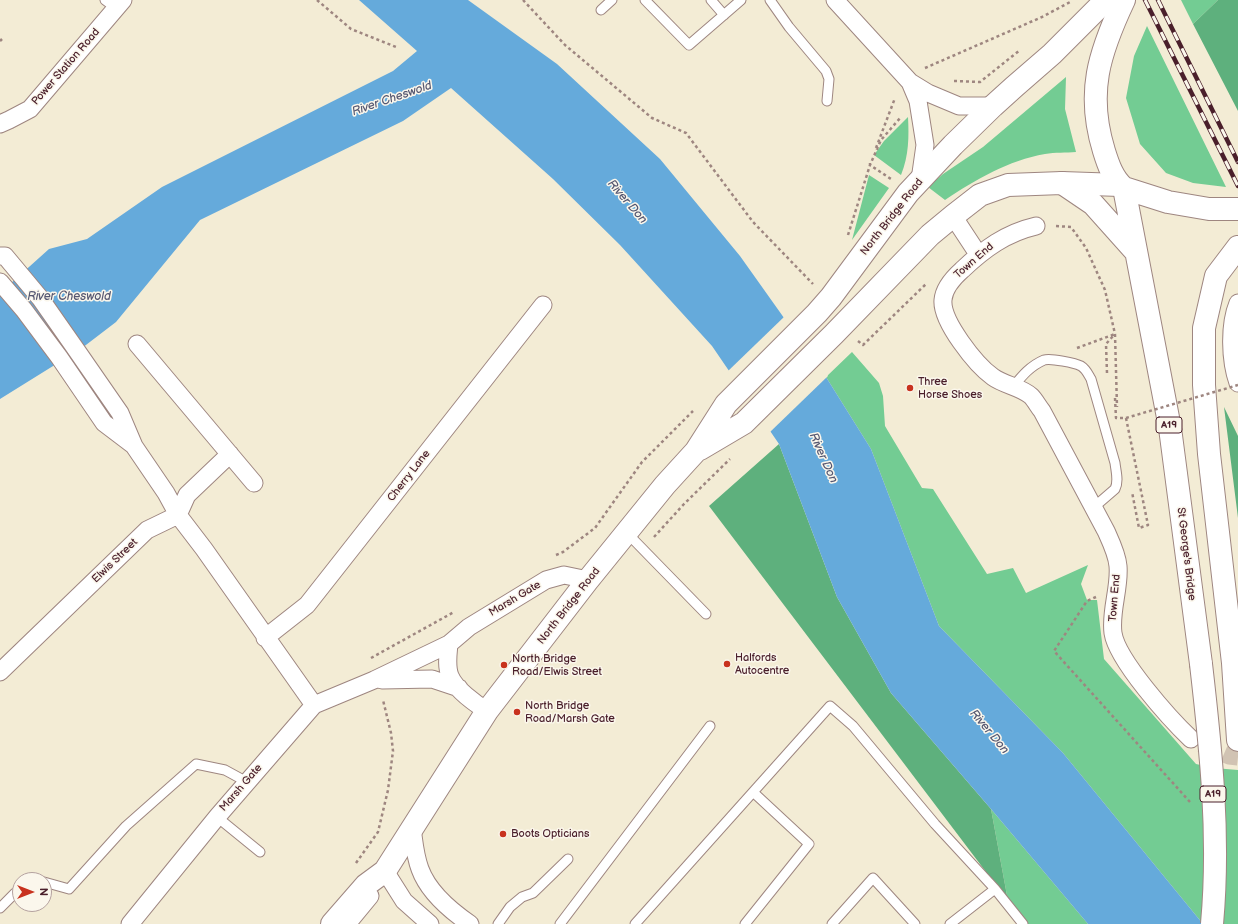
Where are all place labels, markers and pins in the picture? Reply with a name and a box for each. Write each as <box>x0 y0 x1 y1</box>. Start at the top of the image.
place label: Three Horse Shoes <box>918 375 982 401</box>
marker: Three Horse Shoes <box>905 383 915 393</box>
place label: Halfords Autocentre <box>735 651 789 677</box>
place label: North Bridge Road/Elwis Street <box>512 652 602 678</box>
marker: Halfords Autocentre <box>722 659 732 669</box>
marker: North Bridge Road/Elwis Street <box>499 660 509 670</box>
place label: North Bridge Road/Marsh Gate <box>525 699 615 725</box>
marker: North Bridge Road/Marsh Gate <box>512 707 522 717</box>
place label: Boots Opticians <box>511 827 589 841</box>
marker: Boots Opticians <box>498 829 508 839</box>

